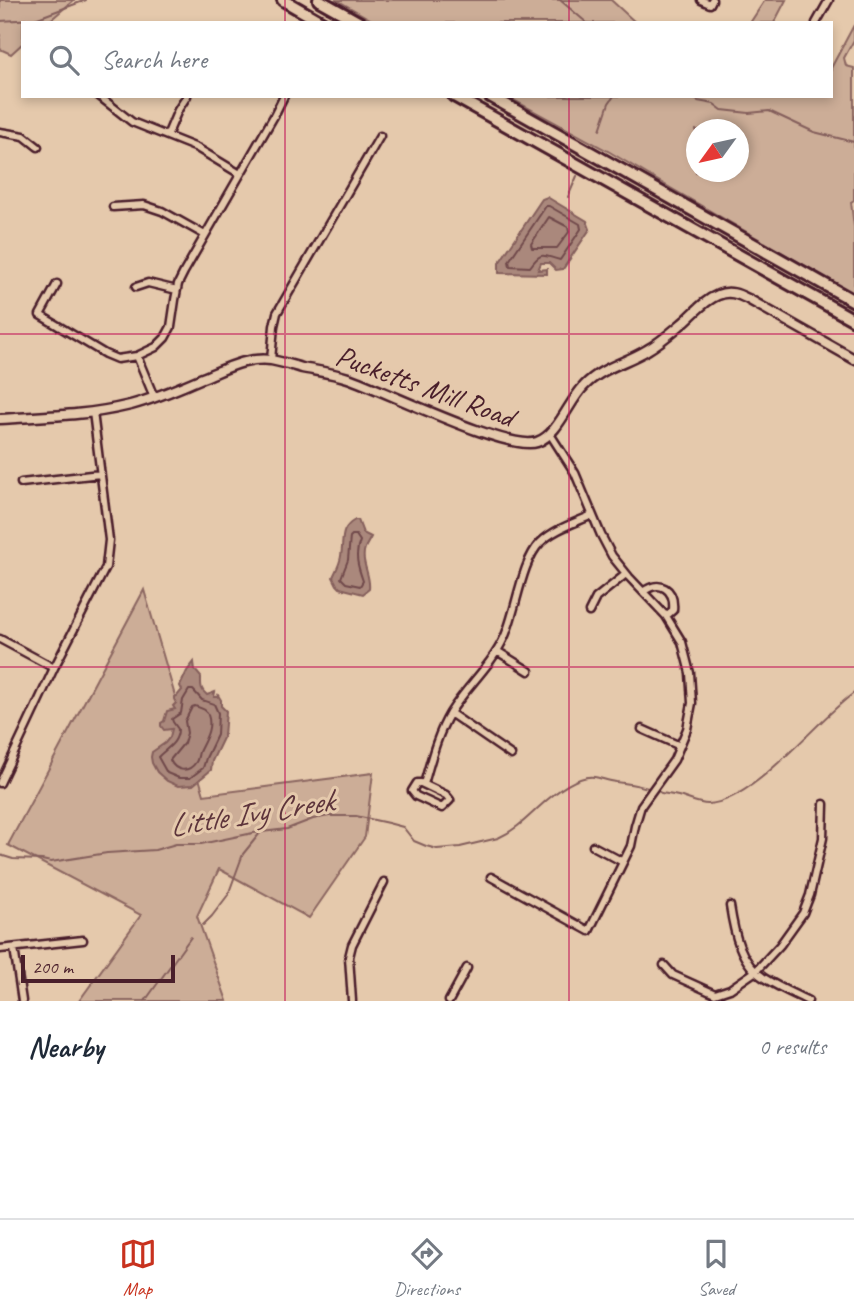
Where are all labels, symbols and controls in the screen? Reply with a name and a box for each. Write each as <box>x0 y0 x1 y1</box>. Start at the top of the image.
search box <box>21 21 833 98</box>
icon: search <box>45 41 83 79</box>
text: Search here <box>101 43 207 76</box>
north arrow <box>686 119 749 182</box>
street label: Pucketts Mill Road <box>331 336 523 437</box>
water label: Little Ivy Creek <box>166 779 341 846</box>
scale bar <box>21 952 175 984</box>
text: 200 m <box>32 955 73 979</box>
text: Nearby <box>28 1028 104 1066</box>
text: 0 results <box>759 1032 826 1061</box>
tab: Map <box>119 1235 157 1301</box>
tab: Directions <box>394 1235 460 1301</box>
tab: Saved <box>697 1235 735 1301</box>

